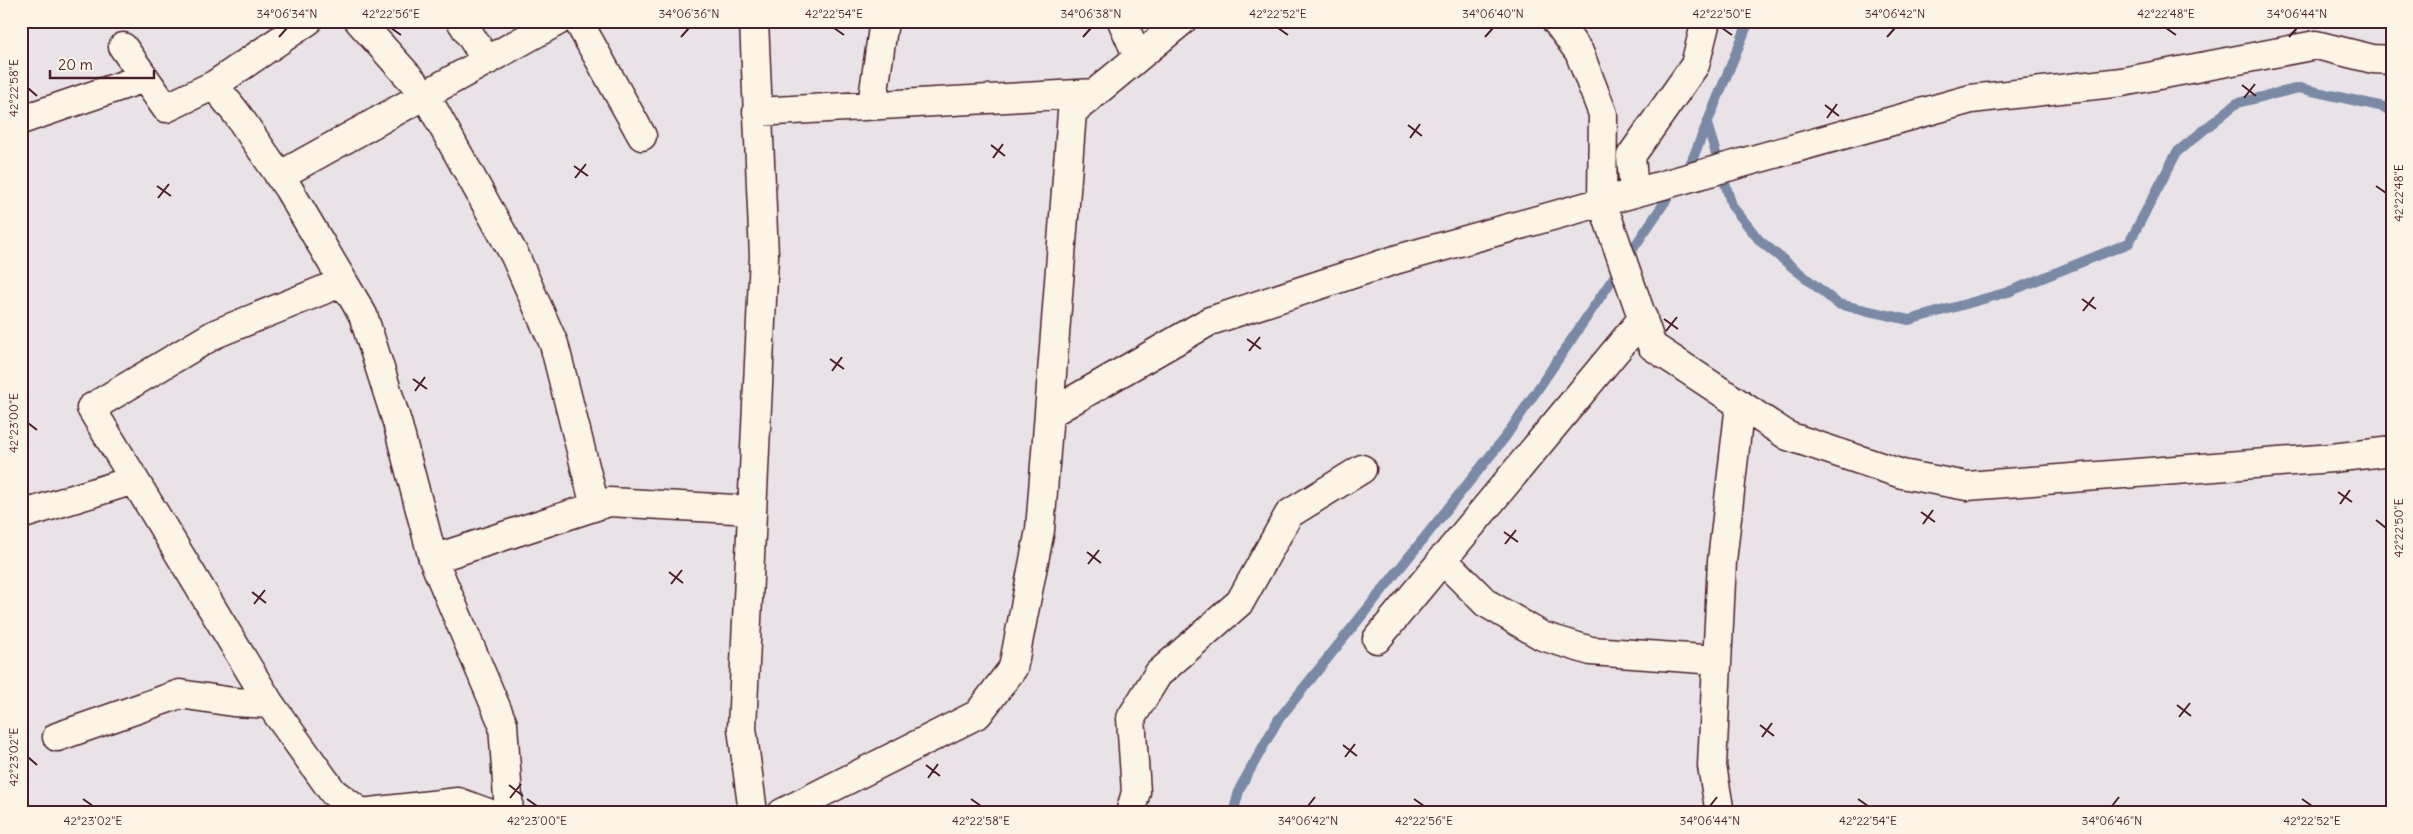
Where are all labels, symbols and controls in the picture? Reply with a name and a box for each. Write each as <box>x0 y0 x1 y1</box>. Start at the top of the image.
text: 34°06'34"N <box>256 6 318 21</box>
text: 42°22'56"E <box>362 6 420 21</box>
text: 34°06'36"N <box>659 6 720 21</box>
text: 42°22'54"E <box>805 6 863 21</box>
text: 34°06'38"N <box>1061 6 1122 21</box>
text: 42°22'52"E <box>1249 6 1307 21</box>
text: 34°06'40"N <box>1462 6 1524 21</box>
text: 42°22'50"E <box>1693 6 1751 21</box>
text: 34°06'42"N <box>1865 6 1925 21</box>
text: 42°22'48"E <box>2137 6 2195 21</box>
text: 34°06'44"N <box>2267 6 2327 21</box>
scale bar <box>50 48 154 80</box>
text: 20 m <box>58 55 93 74</box>
text: 42°22'58"E <box>6 59 21 117</box>
text: 42°22'48"E <box>2391 164 2406 222</box>
text: 42°23'00"E <box>6 393 21 453</box>
text: 42°22'50"E <box>2391 499 2406 557</box>
text: 42°23'02"E <box>6 728 21 786</box>
text: 42°23'02"E <box>64 813 122 828</box>
text: 42°23'00"E <box>507 813 567 828</box>
text: 42°22'58"E <box>952 813 1010 828</box>
text: 34°06'42"N <box>1278 813 1338 828</box>
text: 42°22'56"E <box>1395 813 1453 828</box>
text: 34°06'44"N <box>1680 813 1740 828</box>
text: 42°22'54"E <box>1839 813 1897 828</box>
text: 34°06'46"N <box>2082 813 2142 828</box>
text: 42°22'52"E <box>2283 813 2341 828</box>

